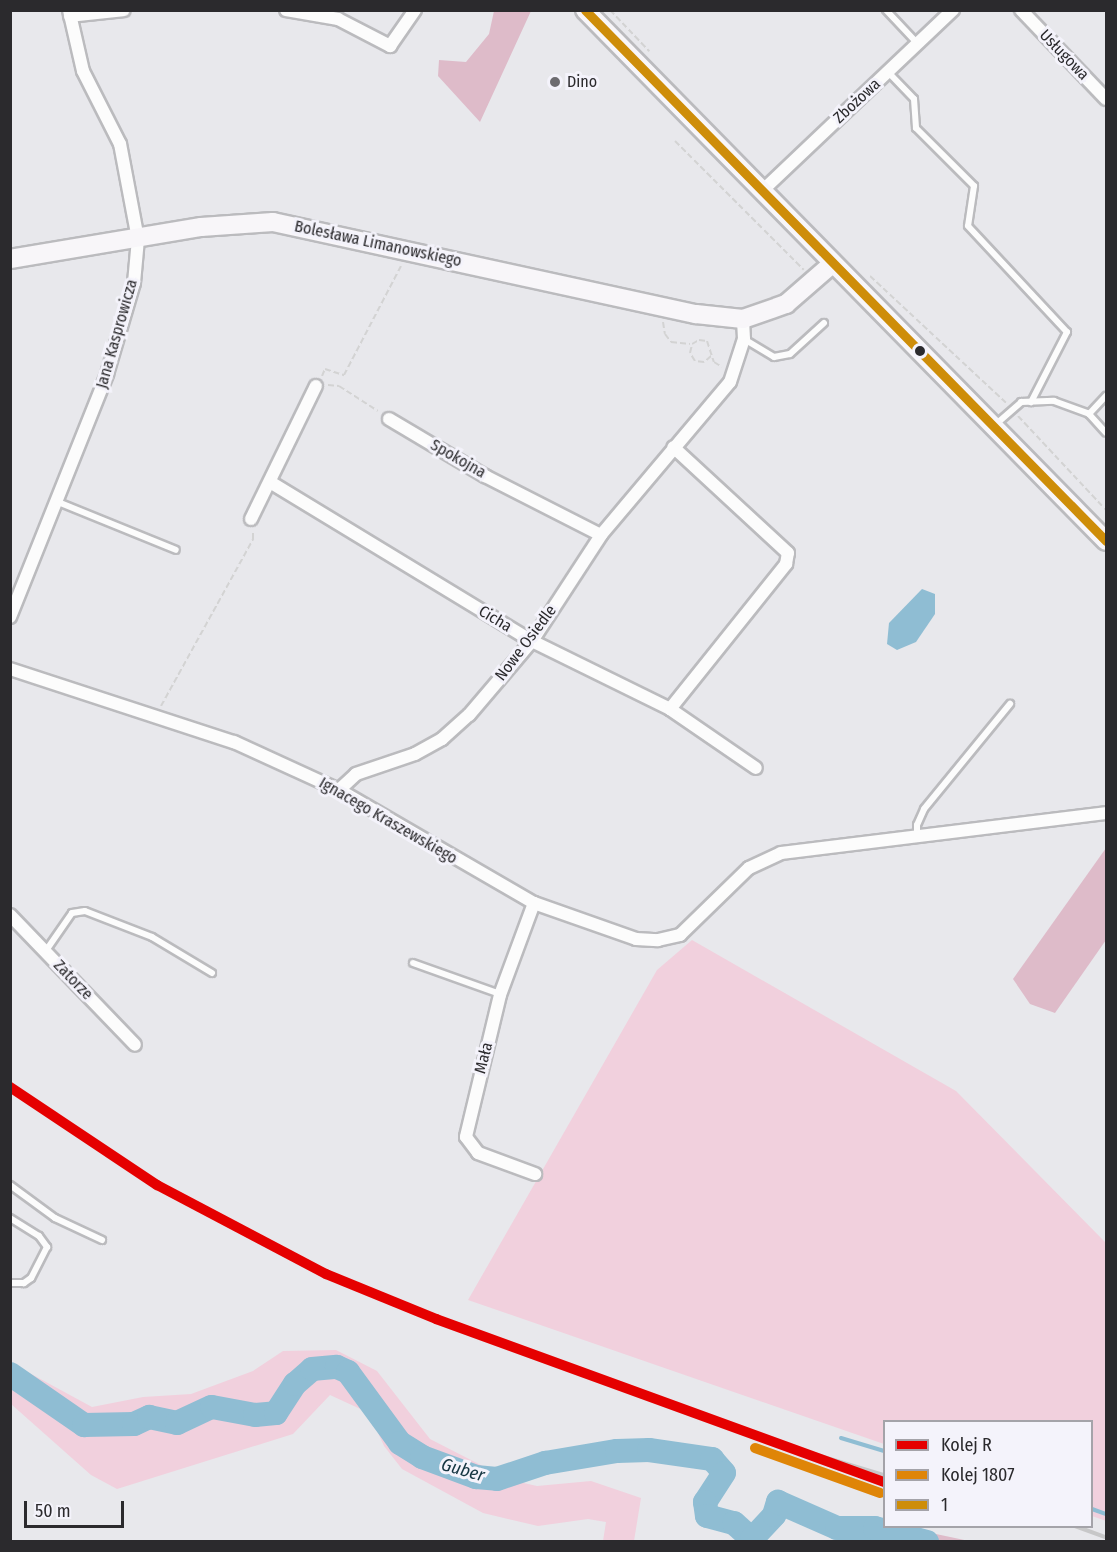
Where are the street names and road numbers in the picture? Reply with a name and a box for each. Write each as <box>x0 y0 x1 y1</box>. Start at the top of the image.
street label: Usługowa <box>1035 26 1093 84</box>
street label: Zbożowa <box>830 75 884 127</box>
street label: Bolesława Limanowskiego <box>293 217 463 271</box>
street label: Jana Kasprowicza <box>92 277 142 391</box>
street label: Spokojna <box>427 435 489 483</box>
street label: Nowe Osiedle <box>491 601 561 685</box>
street label: Cicha <box>475 602 515 636</box>
street label: Ignacego Kraszewskiego <box>315 774 461 868</box>
street label: Zatorze <box>49 956 97 1004</box>
street label: Mała <box>471 1040 497 1076</box>

